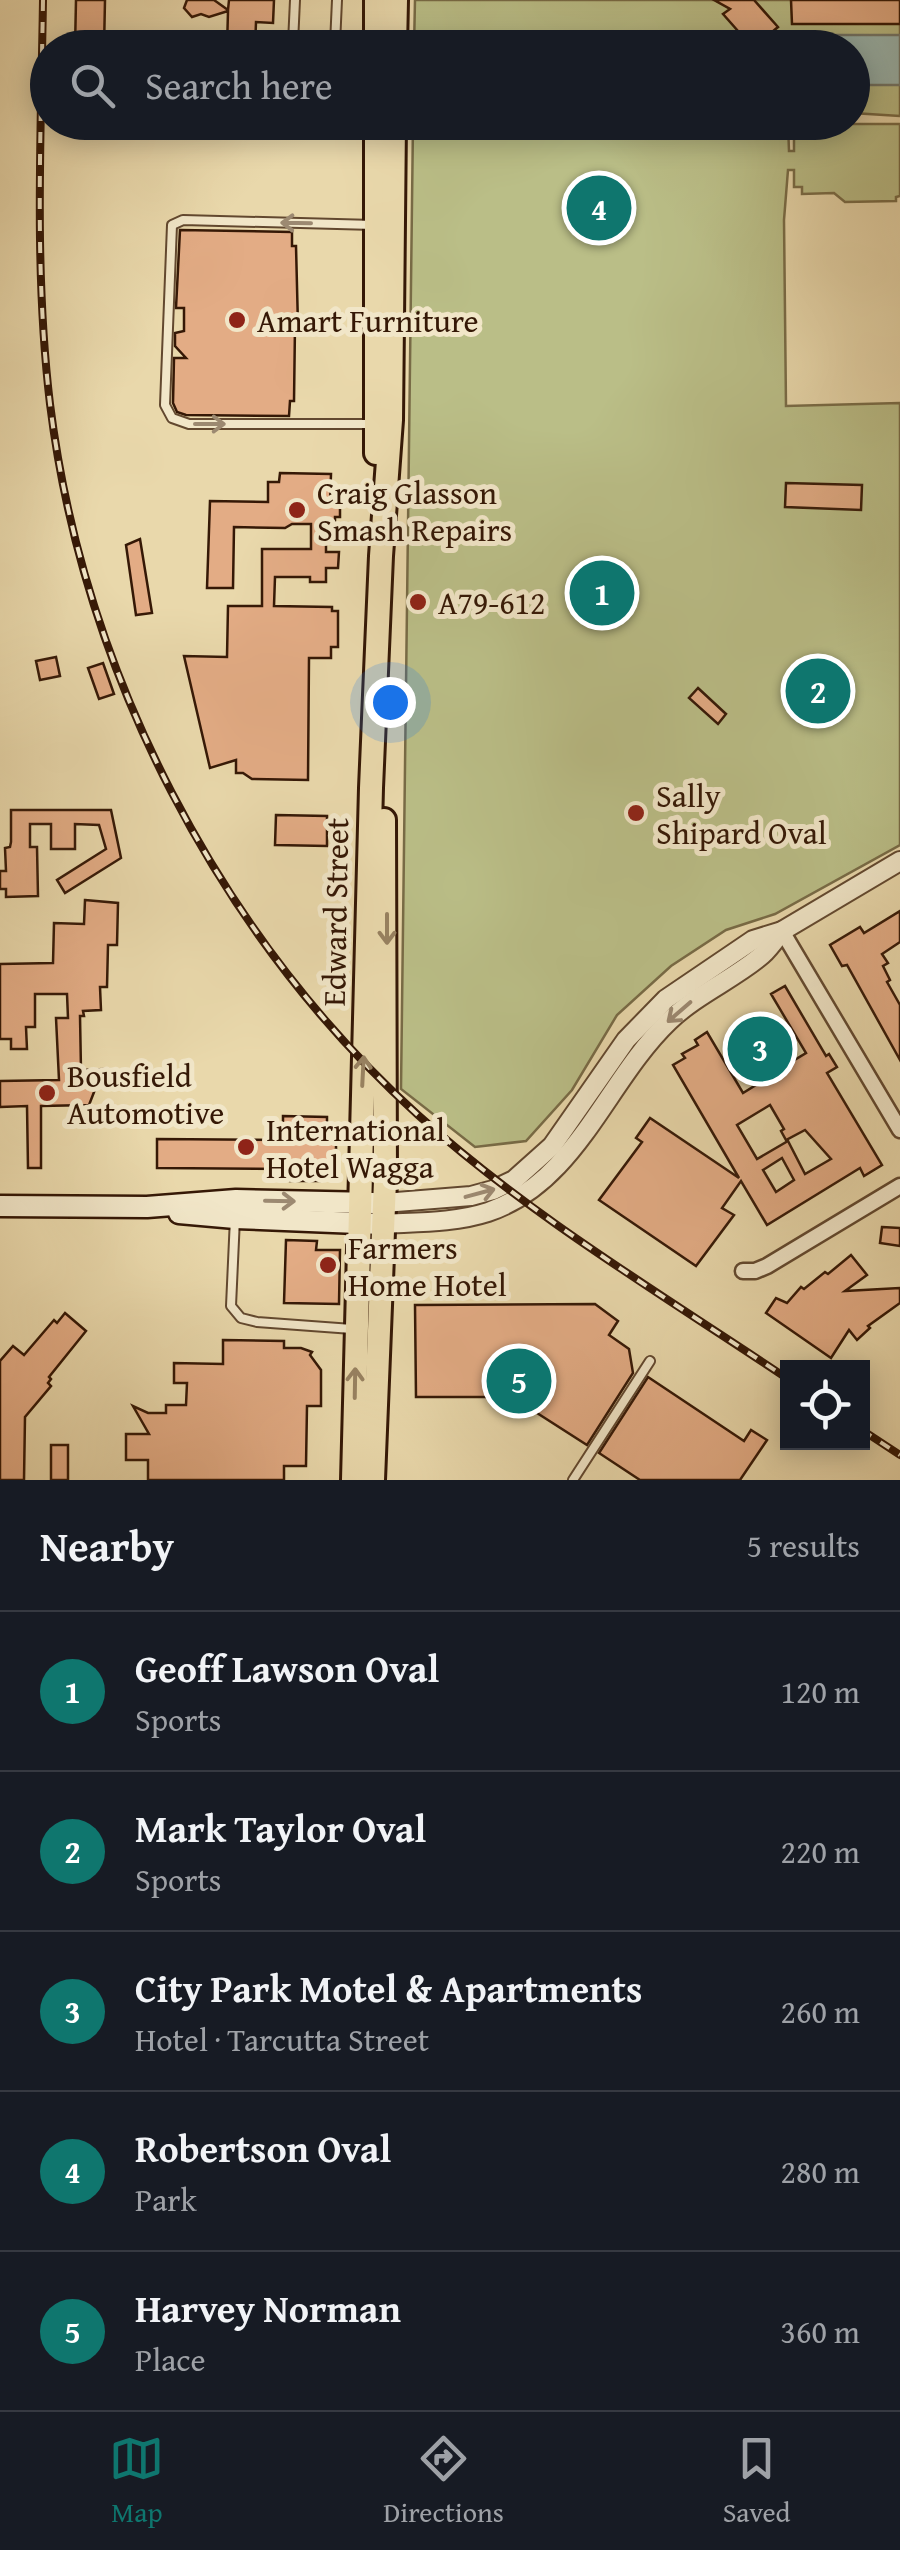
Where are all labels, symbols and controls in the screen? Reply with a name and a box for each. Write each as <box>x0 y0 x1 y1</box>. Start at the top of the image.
search box <box>30 30 870 140</box>
text: Search here <box>145 57 333 113</box>
icon: search <box>65 58 120 113</box>
pin: 4 <box>566 170 632 246</box>
one-way arrow <box>281 213 313 232</box>
place label: Amart Furniture <box>257 297 479 344</box>
marker: Amart Furniture <box>226 309 248 331</box>
one-way arrow <box>192 414 225 434</box>
place label: Craig Glasson Smash Repairs <box>317 469 512 553</box>
marker: Craig Glasson Smash Repairs <box>286 499 308 521</box>
pin: 1 <box>570 556 634 630</box>
place label: A79-612 <box>438 579 545 626</box>
marker: A79-612 <box>407 591 429 613</box>
pin: 2 <box>786 654 850 728</box>
your location <box>365 677 416 728</box>
place label: Sally Shipard Oval <box>656 772 827 856</box>
marker: Sally Shipard Oval <box>625 802 647 824</box>
street label: Edward Street <box>310 817 360 1007</box>
one-way arrow <box>377 912 396 944</box>
one-way arrow <box>667 1001 692 1024</box>
pin: 3 <box>728 1012 792 1086</box>
place label: Bousfield Automotive <box>67 1052 224 1136</box>
one-way arrow <box>354 1056 373 1088</box>
marker: Bousfield Automotive <box>36 1082 58 1104</box>
place label: International Hotel Wagga <box>266 1106 445 1190</box>
marker: International Hotel Wagga <box>235 1136 257 1158</box>
one-way arrow <box>464 1182 496 1201</box>
one-way arrow <box>263 1191 295 1210</box>
place label: Farmers Home Hotel <box>348 1224 507 1308</box>
marker: Farmers Home Hotel <box>317 1254 339 1276</box>
pin: 5 <box>486 1344 552 1418</box>
map controls <box>780 1360 870 1450</box>
button: locate <box>780 1360 870 1450</box>
one-way arrow <box>346 1367 364 1400</box>
text: Nearby <box>40 1515 174 1576</box>
text: 5 results <box>747 1522 860 1569</box>
text: Geoff Lawson Oval <box>135 1640 439 1696</box>
text: 1 <box>64 1668 81 1715</box>
text: 120 m <box>781 1668 860 1715</box>
text: Sports <box>135 1696 221 1743</box>
text: Mark Taylor Oval <box>135 1800 426 1856</box>
text: 2 <box>64 1828 81 1875</box>
text: 220 m <box>781 1828 860 1875</box>
text: Sports <box>135 1856 221 1903</box>
text: City Park Motel & Apartments <box>135 1960 642 2016</box>
text: 3 <box>64 1988 81 2035</box>
text: 260 m <box>781 1988 860 2035</box>
text: Hotel · Tarcutta Street <box>135 2016 429 2063</box>
text: Robertson Oval <box>135 2120 391 2176</box>
text: 4 <box>64 2148 81 2195</box>
text: 280 m <box>781 2148 860 2195</box>
text: Park <box>135 2176 197 2223</box>
text: Harvey Norman <box>135 2280 401 2336</box>
text: 5 <box>64 2308 81 2355</box>
text: 360 m <box>781 2308 860 2355</box>
text: Place <box>135 2336 206 2383</box>
tab: Map <box>109 2431 164 2532</box>
tab: Directions <box>383 2431 504 2532</box>
tab: Saved <box>723 2431 791 2532</box>

